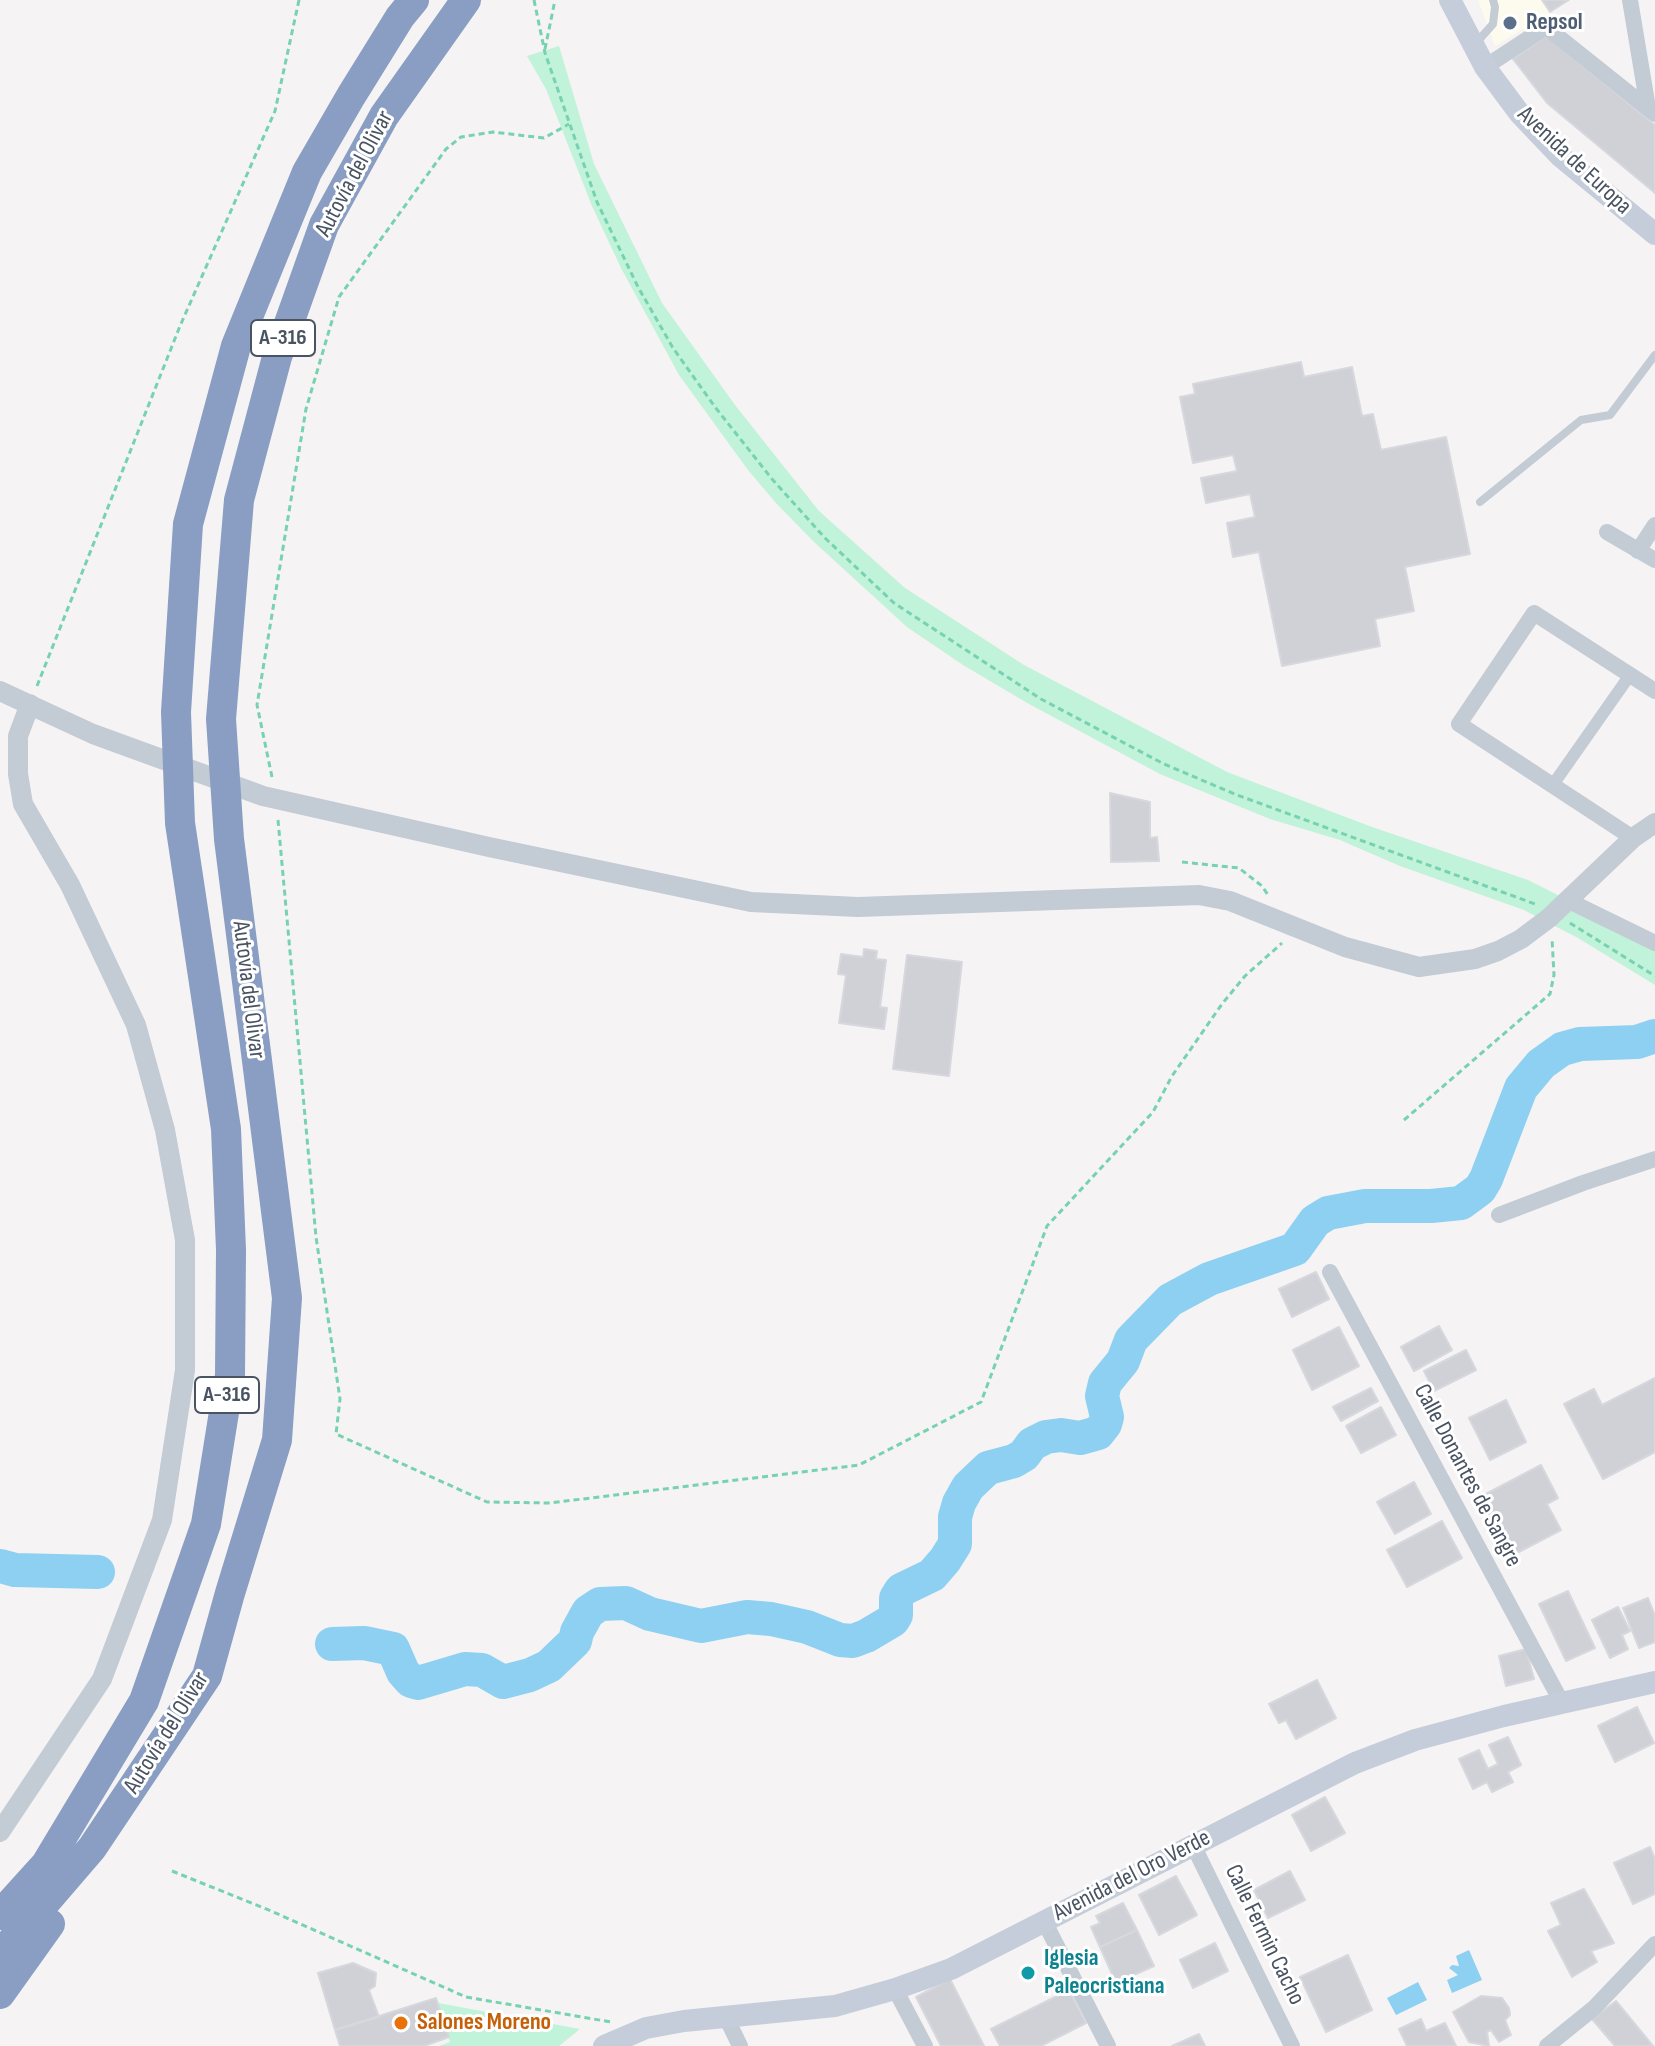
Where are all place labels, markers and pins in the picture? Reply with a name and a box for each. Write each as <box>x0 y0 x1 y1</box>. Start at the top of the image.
place label: Repsol <box>1526 9 1583 37</box>
marker: Repsol <box>1501 14 1519 32</box>
place label: Iglesia Paleocristiana <box>1044 1945 1165 2001</box>
marker: Iglesia Paleocristiana <box>1019 1964 1037 1982</box>
place label: Salones Moreno <box>417 2009 551 2037</box>
marker: Salones Moreno <box>392 2014 410 2032</box>

